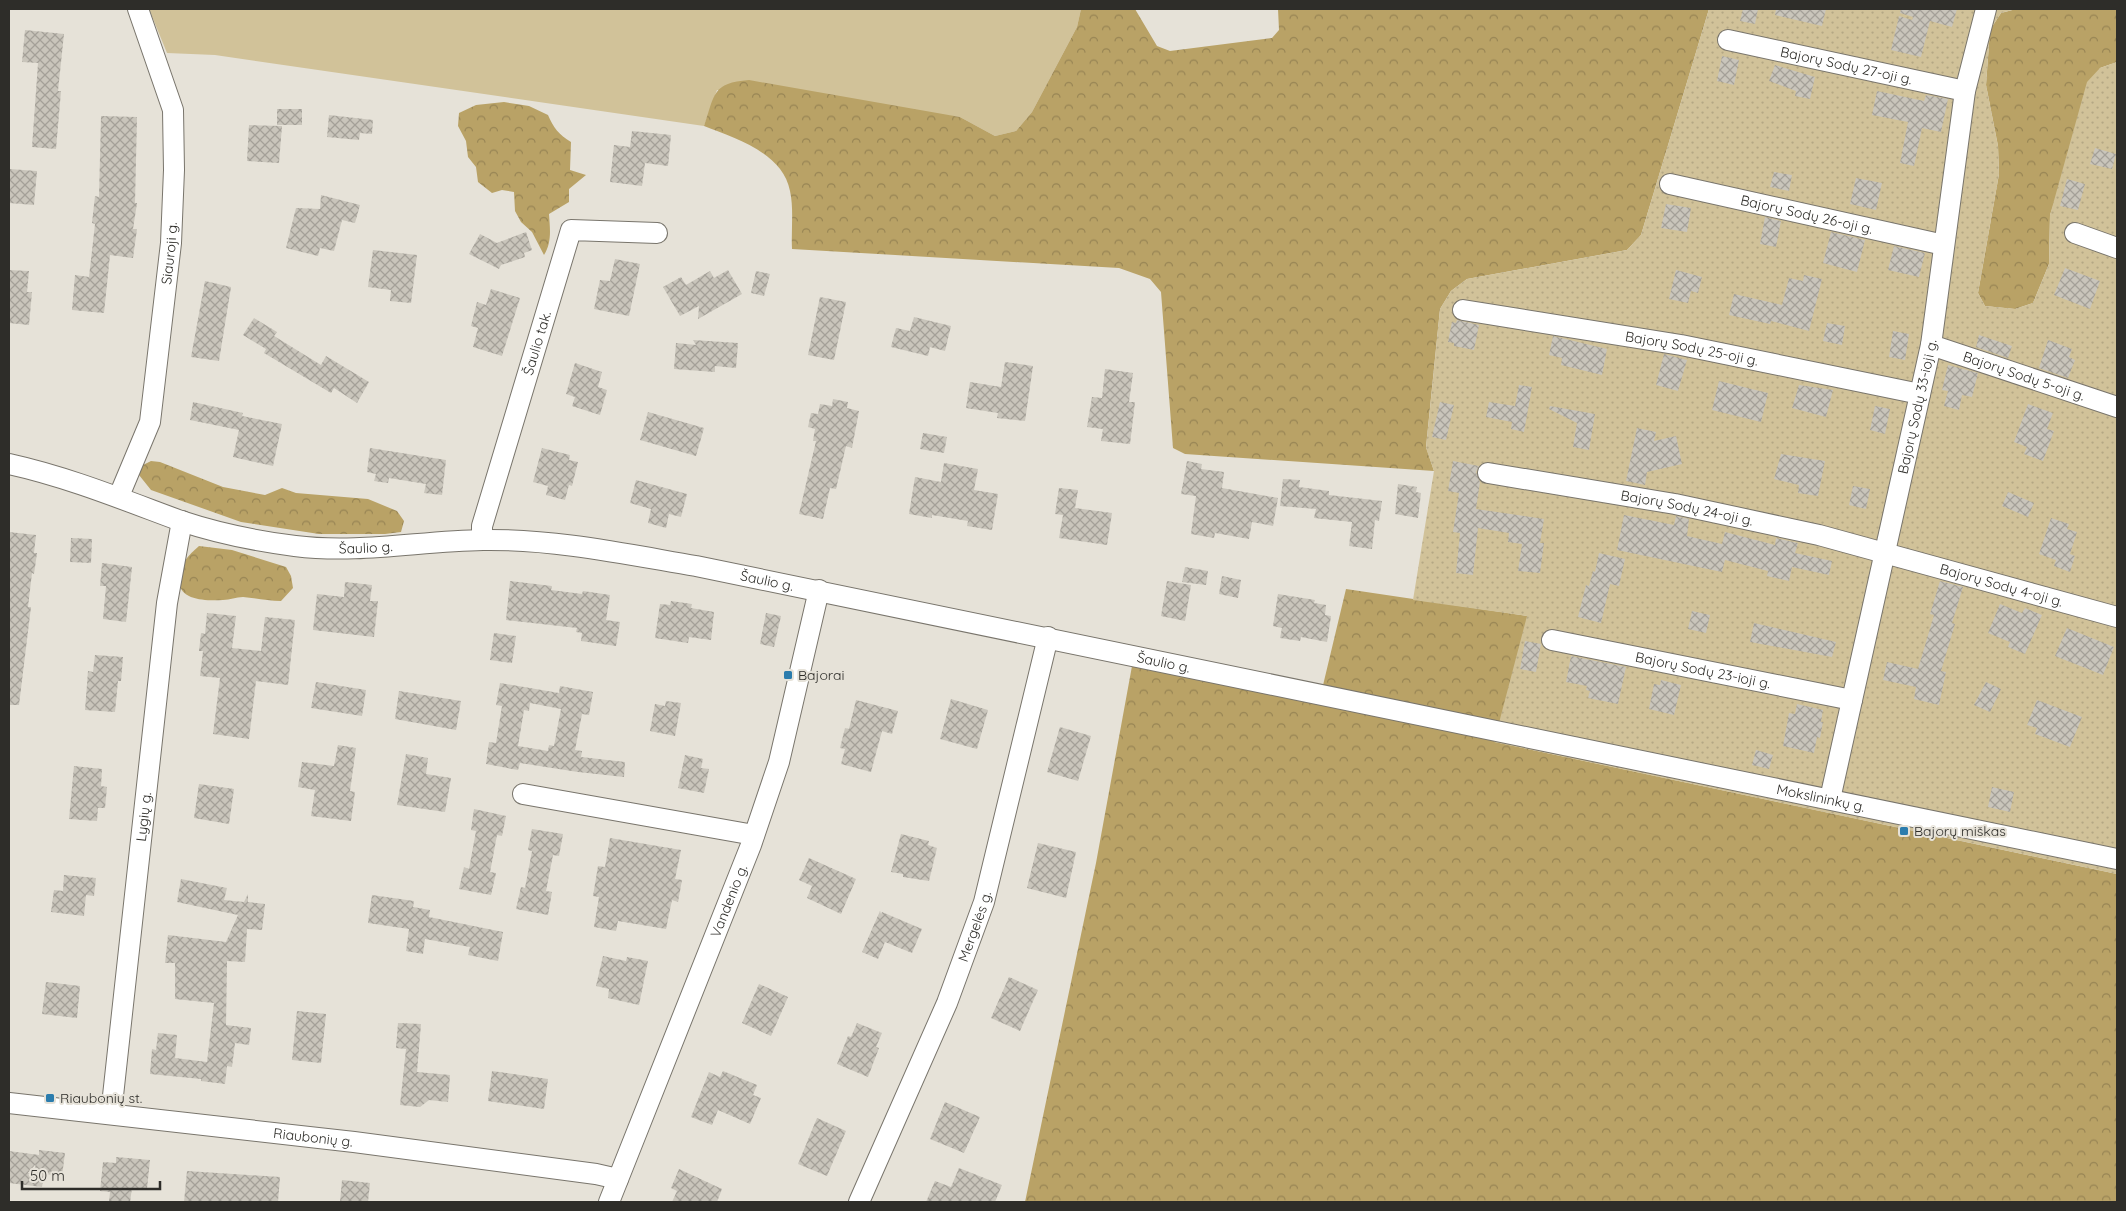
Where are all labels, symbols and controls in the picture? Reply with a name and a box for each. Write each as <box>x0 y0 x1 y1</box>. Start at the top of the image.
street label: Bajorų Sodų 27-oji g. <box>1779 43 1914 88</box>
street label: Bajorų Sodų 26-oji g. <box>1739 191 1875 238</box>
street label: Siauroji g. <box>157 222 181 286</box>
street label: Šaulio tak. <box>519 309 555 377</box>
street label: Bajorų Sodų 25-oji g. <box>1624 327 1760 370</box>
street label: Bajorų Sodų 33-ioji g. <box>1894 338 1941 476</box>
street label: Bajorų Sodų 5-oji g. <box>1961 347 2087 405</box>
street label: Bajorų Sodų 24-oji g. <box>1619 486 1755 530</box>
street label: Šaulio g. <box>339 537 393 558</box>
street label: Bajorų Sodų 4-oji g. <box>1938 560 2065 611</box>
street label: Šaulio g. <box>739 566 795 595</box>
street label: Šaulio g. <box>1135 648 1192 677</box>
street label: Bajorų Sodų 23-ioji g. <box>1634 648 1772 693</box>
place label: Bajorai <box>798 666 845 684</box>
marker: Bajorai <box>782 669 794 681</box>
street label: Mokslininkų g. <box>1775 780 1867 816</box>
street label: Lygių g. <box>132 791 155 842</box>
place label: Bajorų miškas <box>1914 822 2006 840</box>
marker: Bajorų miškas <box>1898 825 1910 837</box>
street label: Vandenio g. <box>706 862 751 940</box>
street label: Mergelės g. <box>954 889 995 964</box>
place label: Riaubonių st. <box>60 1089 142 1107</box>
marker: Riaubonių st. <box>44 1092 56 1104</box>
street label: Riaubonių g. <box>272 1124 354 1151</box>
scale bar <box>22 1158 160 1190</box>
text: 50 m <box>30 1166 65 1185</box>

